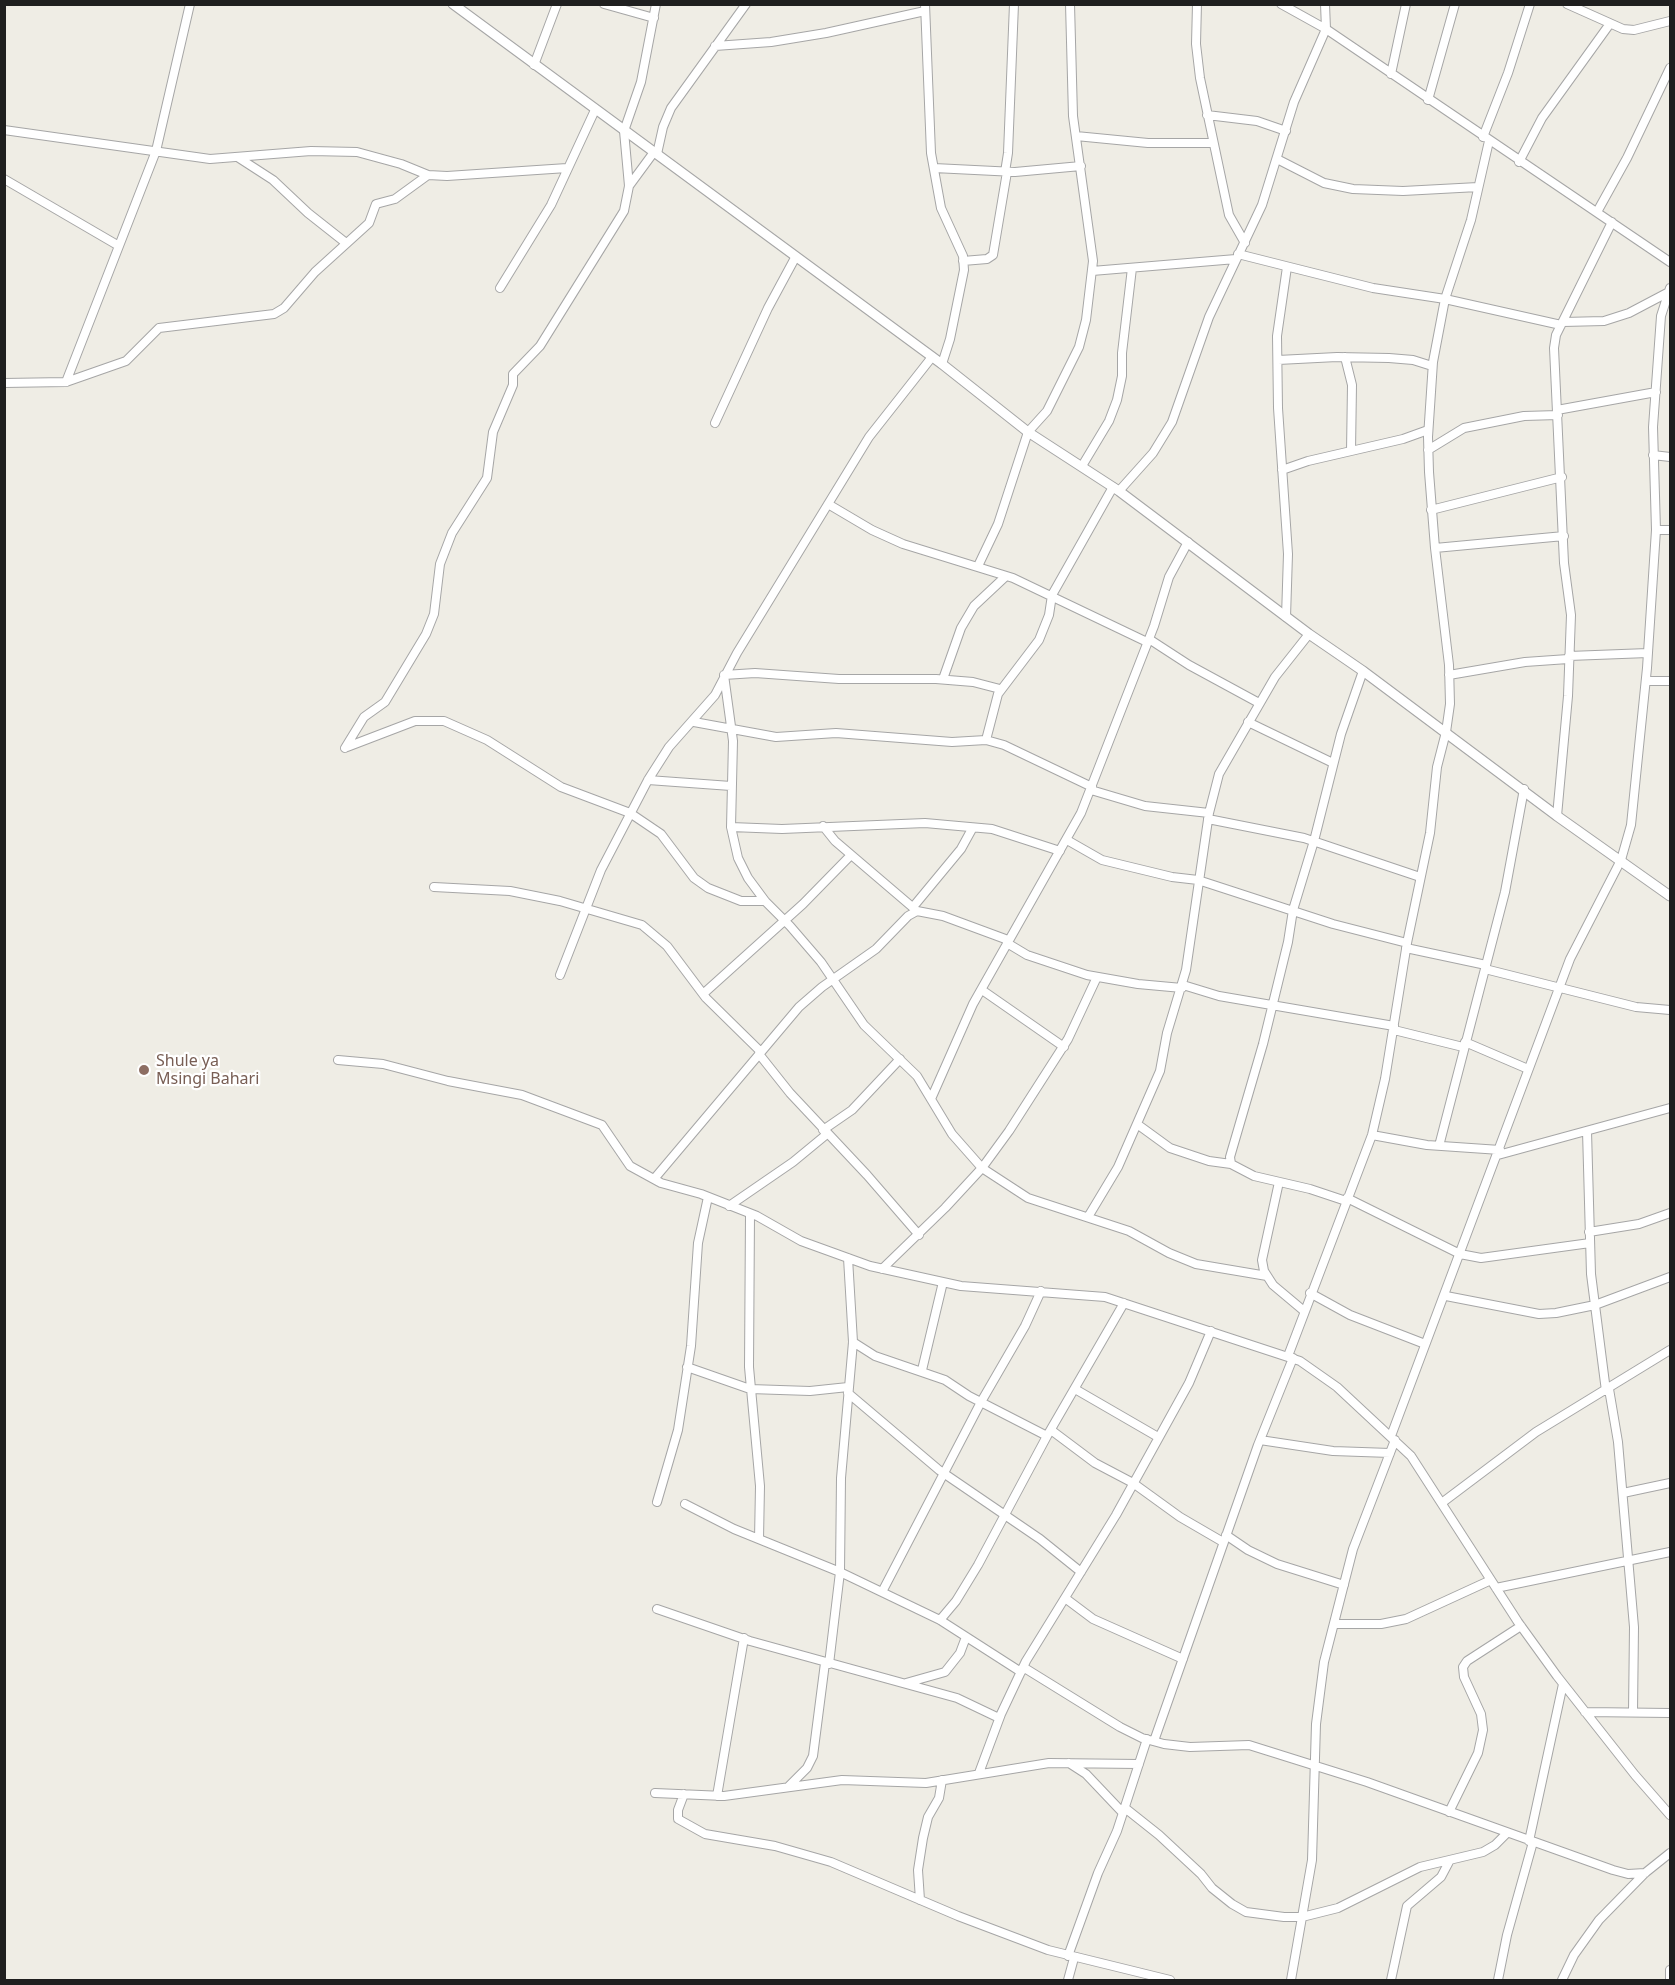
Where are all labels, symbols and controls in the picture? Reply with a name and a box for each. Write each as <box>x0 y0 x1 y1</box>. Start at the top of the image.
place label: Shule ya Msingi Bahari <box>156 1051 259 1089</box>
marker: Shule ya Msingi Bahari <box>137 1063 151 1077</box>

